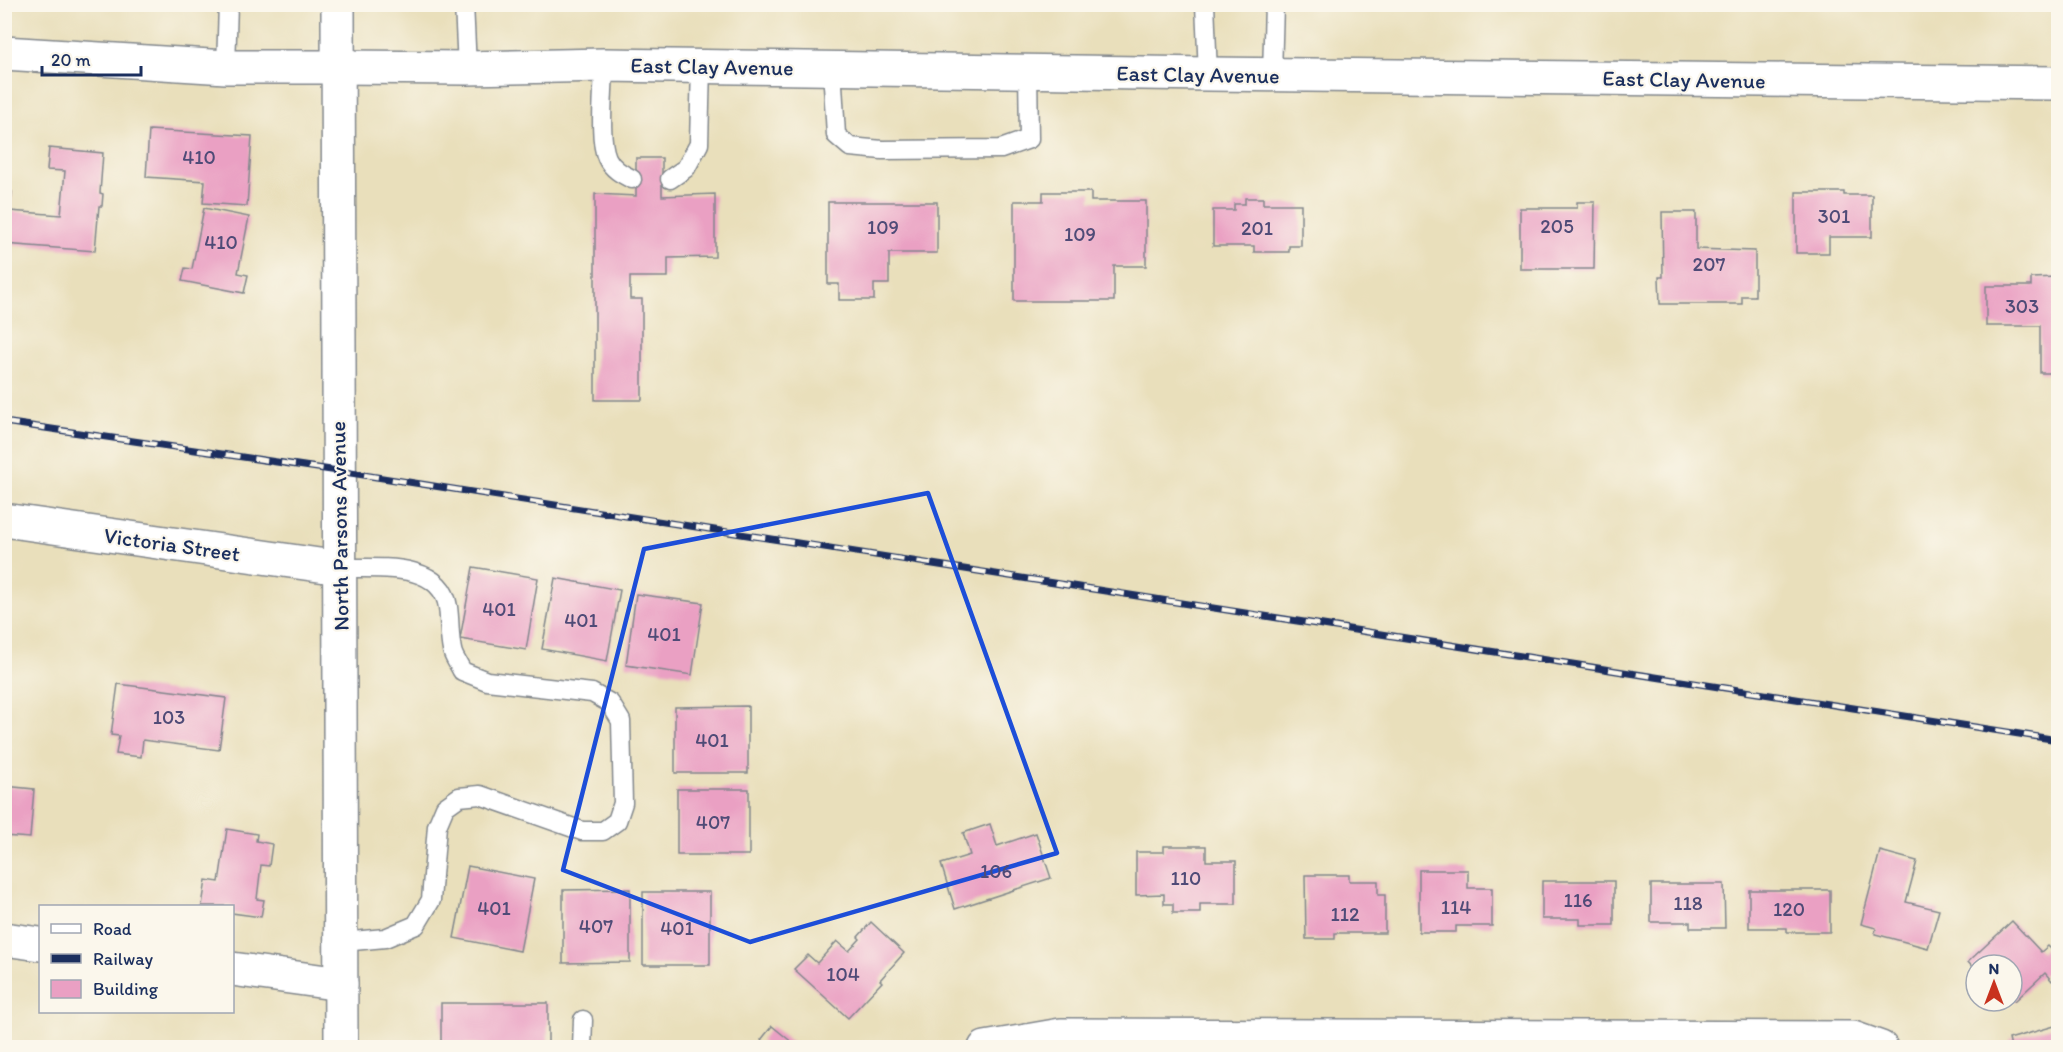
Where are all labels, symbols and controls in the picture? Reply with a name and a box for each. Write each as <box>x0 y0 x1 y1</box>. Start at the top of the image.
scale bar <box>42 39 141 77</box>
text: 20 m <box>51 49 91 71</box>
street label: East Clay Avenue <box>630 52 794 81</box>
street label: East Clay Avenue <box>1116 60 1280 89</box>
street label: East Clay Avenue <box>1602 65 1766 94</box>
house number: 410 <box>182 145 216 169</box>
house number: 301 <box>1818 204 1850 228</box>
house number: 205 <box>1540 214 1574 238</box>
house number: 109 <box>867 215 899 239</box>
house number: 201 <box>1241 216 1273 240</box>
house number: 109 <box>1064 222 1096 246</box>
house number: 410 <box>204 230 238 254</box>
house number: 207 <box>1693 252 1725 276</box>
house number: 303 <box>2005 294 2039 318</box>
street label: North Parsons Avenue <box>324 421 355 631</box>
street label: Victoria Street <box>102 522 242 567</box>
house number: 401 <box>482 597 516 621</box>
house number: 401 <box>564 608 598 632</box>
house number: 401 <box>647 622 681 646</box>
house number: 103 <box>153 705 185 729</box>
house number: 401 <box>695 728 729 752</box>
house number: 407 <box>696 810 730 834</box>
house number: 106 <box>980 859 1012 883</box>
house number: 110 <box>1171 866 1201 890</box>
house number: 116 <box>1563 888 1593 912</box>
house number: 118 <box>1673 891 1703 915</box>
house number: 114 <box>1441 895 1471 919</box>
house number: 401 <box>477 896 511 920</box>
house number: 120 <box>1773 897 1805 921</box>
house number: 112 <box>1330 902 1360 926</box>
legend <box>39 905 234 1013</box>
house number: 407 <box>579 914 613 938</box>
house number: 401 <box>660 916 694 940</box>
text: Road <box>93 918 132 940</box>
text: Railway <box>93 948 154 970</box>
north arrow <box>1964 953 2024 1013</box>
text: N <box>1989 959 1999 978</box>
house number: 104 <box>826 962 860 986</box>
text: Building <box>93 978 159 1000</box>

